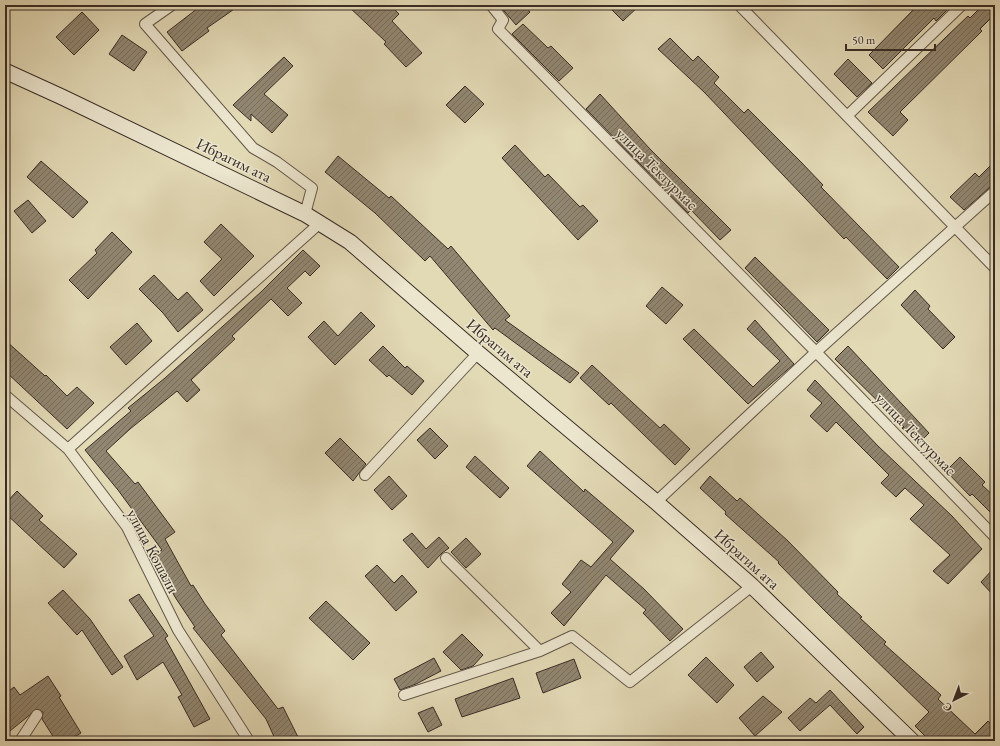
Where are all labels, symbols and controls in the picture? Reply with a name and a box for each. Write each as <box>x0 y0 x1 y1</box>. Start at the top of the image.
scale bar <box>846 26 935 52</box>
text: 50 m <box>852 32 876 48</box>
street label: улица Тектурмас <box>611 123 703 215</box>
street label: Ибрагим ата <box>193 133 276 188</box>
street label: Ибрагим ата <box>462 314 538 383</box>
street label: улица Тектурмас <box>871 388 961 480</box>
street label: улица Кошали <box>122 505 184 597</box>
street label: Ибрагим ата <box>710 524 785 594</box>
north arrow <box>934 680 974 720</box>
text: С <box>940 699 955 715</box>

